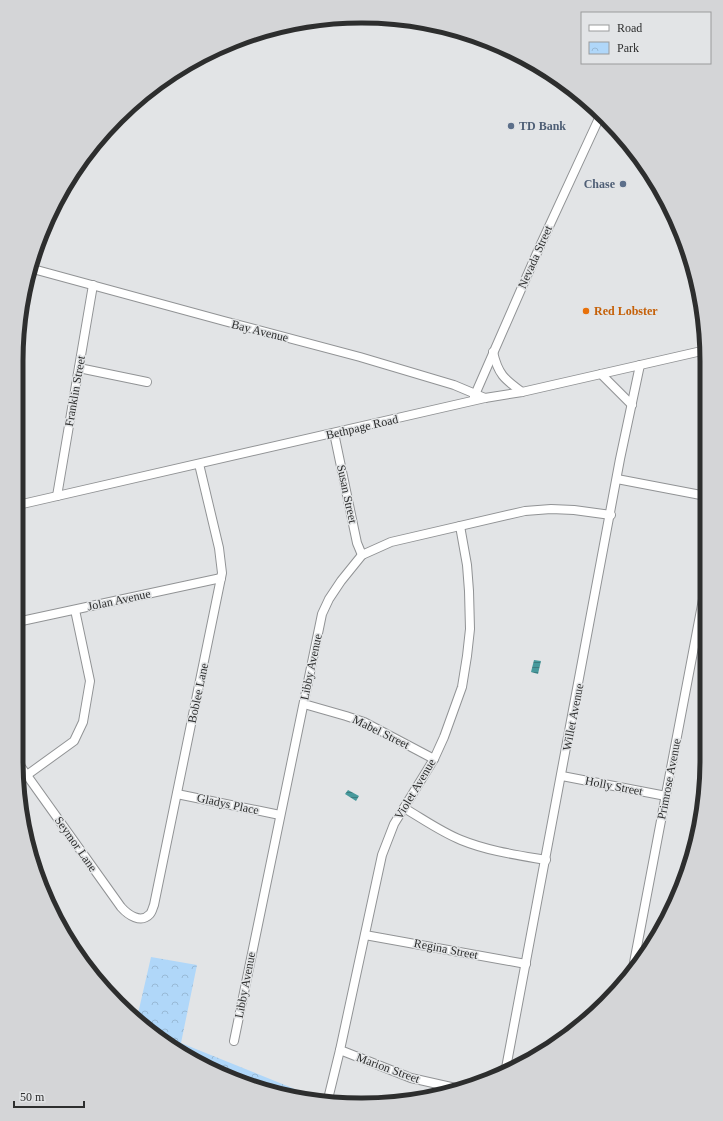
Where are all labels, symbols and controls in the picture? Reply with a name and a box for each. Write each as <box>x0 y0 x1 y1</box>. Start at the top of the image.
legend <box>581 12 711 64</box>
text: Road <box>617 21 642 35</box>
text: Park <box>617 41 639 55</box>
place label: TD Bank <box>519 119 566 133</box>
marker: TD Bank <box>506 121 516 131</box>
place label: Chase <box>584 177 616 191</box>
marker: Chase <box>618 179 628 189</box>
street label: Nevada Street <box>515 223 555 291</box>
place label: Red Lobster <box>594 304 658 318</box>
marker: Red Lobster <box>581 306 591 316</box>
street label: Bay Avenue <box>230 317 290 345</box>
street label: Franklin Street <box>62 354 88 427</box>
street label: Bethpage Road <box>325 412 399 442</box>
street label: Susan Street <box>334 463 360 525</box>
street label: Jolan Avenue <box>86 586 152 614</box>
street label: Libby Avenue <box>297 633 325 701</box>
street label: Boblee Lane <box>185 662 211 724</box>
street label: Willet Avenue <box>560 682 586 752</box>
street label: Mabel Street <box>350 712 412 752</box>
street label: Primrose Avenue <box>654 737 684 821</box>
street label: Violet Avenue <box>391 756 439 822</box>
street label: Holly Street <box>584 774 645 799</box>
street label: Gladys Place <box>196 791 260 817</box>
street label: Seymor Lane <box>52 814 100 874</box>
street label: Regina Street <box>413 936 480 962</box>
street label: Libby Avenue <box>232 951 258 1019</box>
street label: Marion Street <box>354 1050 422 1086</box>
scale bar <box>14 1083 84 1109</box>
text: 50 m <box>20 1090 45 1104</box>

